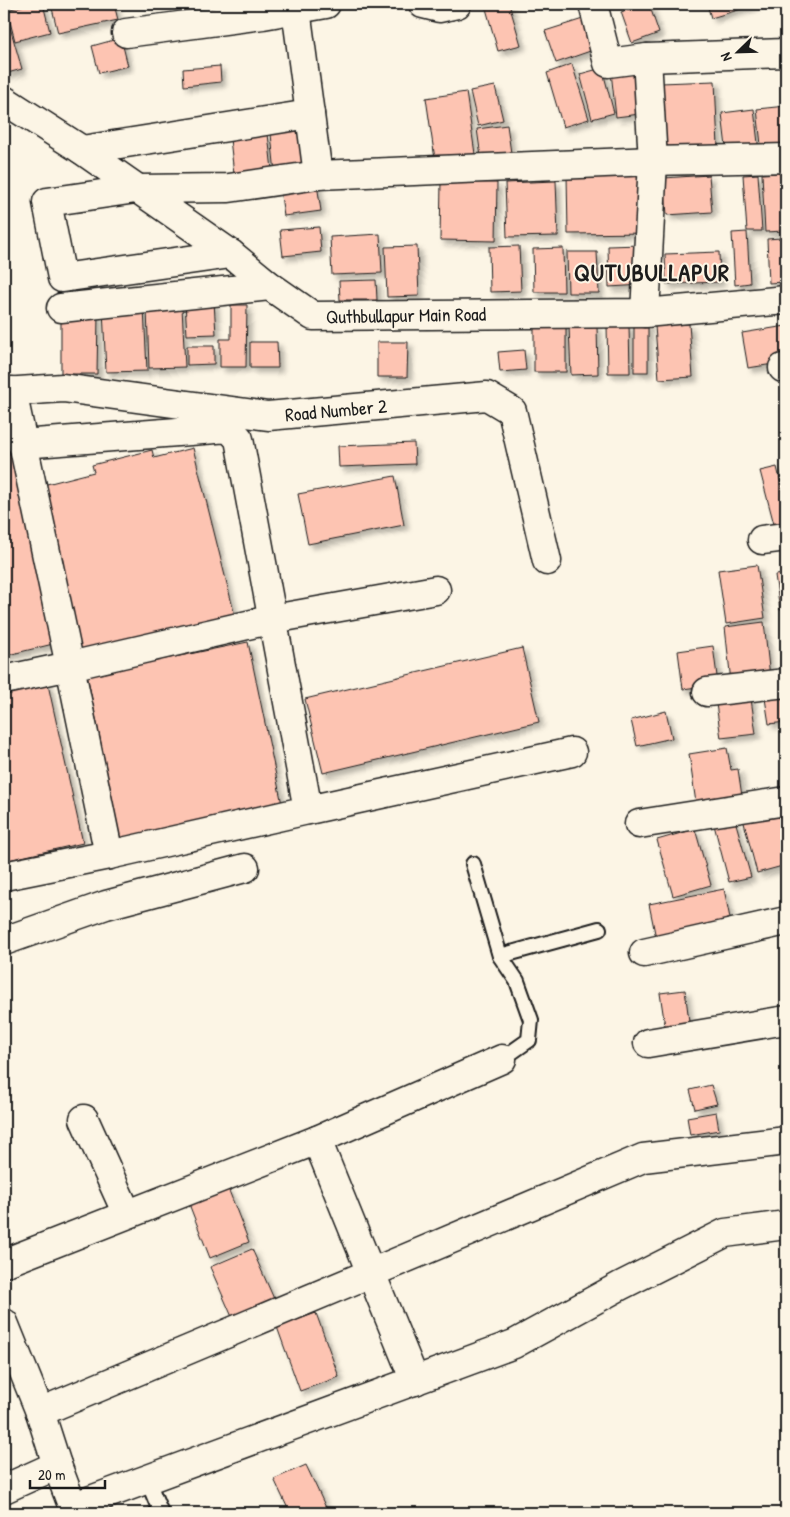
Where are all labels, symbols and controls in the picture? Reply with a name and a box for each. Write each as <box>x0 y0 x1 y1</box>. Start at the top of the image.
north arrow <box>712 28 762 78</box>
text: N <box>715 50 736 64</box>
district label: QUTUBULLAPUR <box>574 256 730 288</box>
street label: Quthbullapur Main Road <box>326 301 487 329</box>
street label: Road Number 2 <box>284 393 388 427</box>
scale bar <box>30 1457 105 1489</box>
text: 20 m <box>38 1464 65 1485</box>

